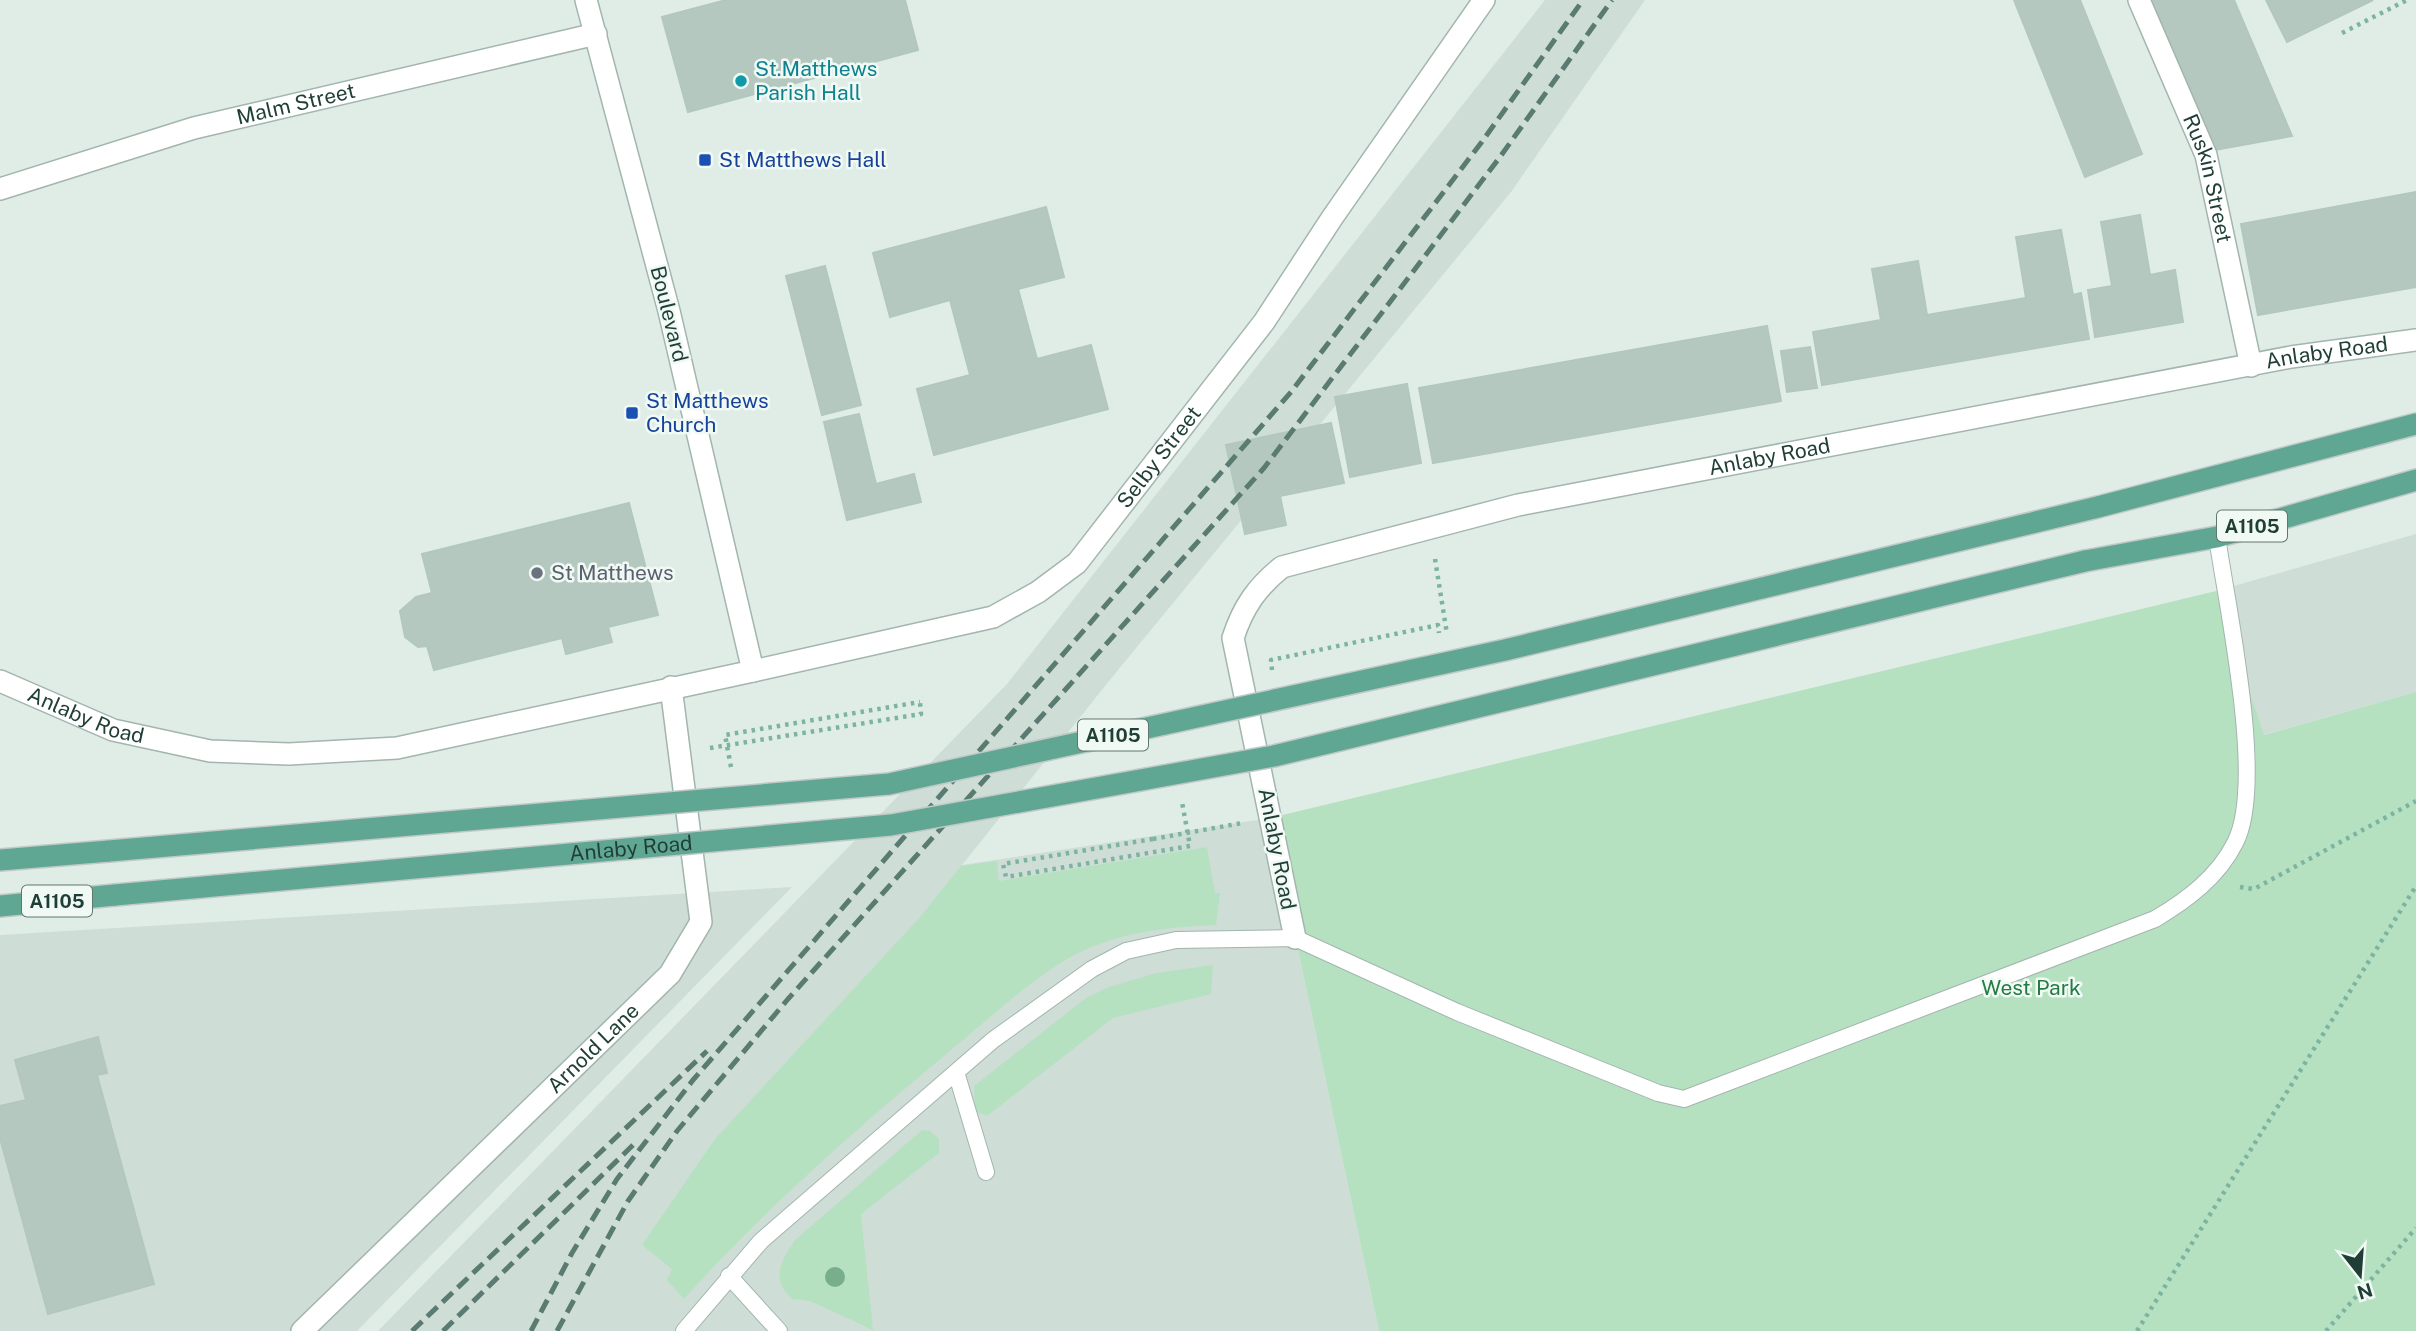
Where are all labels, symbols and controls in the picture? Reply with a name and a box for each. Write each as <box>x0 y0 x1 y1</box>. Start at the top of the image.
place label: St.Matthews Parish Hall <box>755 56 877 105</box>
marker: St.Matthews Parish Hall <box>733 73 749 89</box>
street label: Malm Street <box>234 78 358 130</box>
street label: Ruskin Street <box>2178 110 2237 245</box>
place label: St Matthews Hall <box>719 147 887 172</box>
marker: St Matthews Hall <box>697 152 713 168</box>
street label: Boulevard <box>645 263 694 365</box>
street label: Anlaby Road <box>2263 331 2389 374</box>
place label: St Matthews Church <box>646 388 769 437</box>
street label: Selby Street <box>1111 401 1206 513</box>
marker: St Matthews Church <box>624 405 640 421</box>
street label: Anlaby Road <box>1706 432 1832 480</box>
road number: A1105 <box>2217 510 2287 541</box>
place label: St Matthews <box>551 560 674 585</box>
marker: St Matthews <box>529 565 545 581</box>
street label: Anlaby Road <box>24 682 147 748</box>
road number: A1105 <box>1078 720 1148 750</box>
street label: Anlaby Road <box>1253 786 1302 912</box>
street label: Anlaby Road <box>568 830 693 866</box>
road number: A1105 <box>22 886 92 917</box>
park label: West Park <box>1981 975 2081 1000</box>
street label: Arnold Lane <box>542 998 644 1098</box>
north arrow <box>2325 1240 2395 1310</box>
text: N <box>2355 1279 2375 1304</box>

